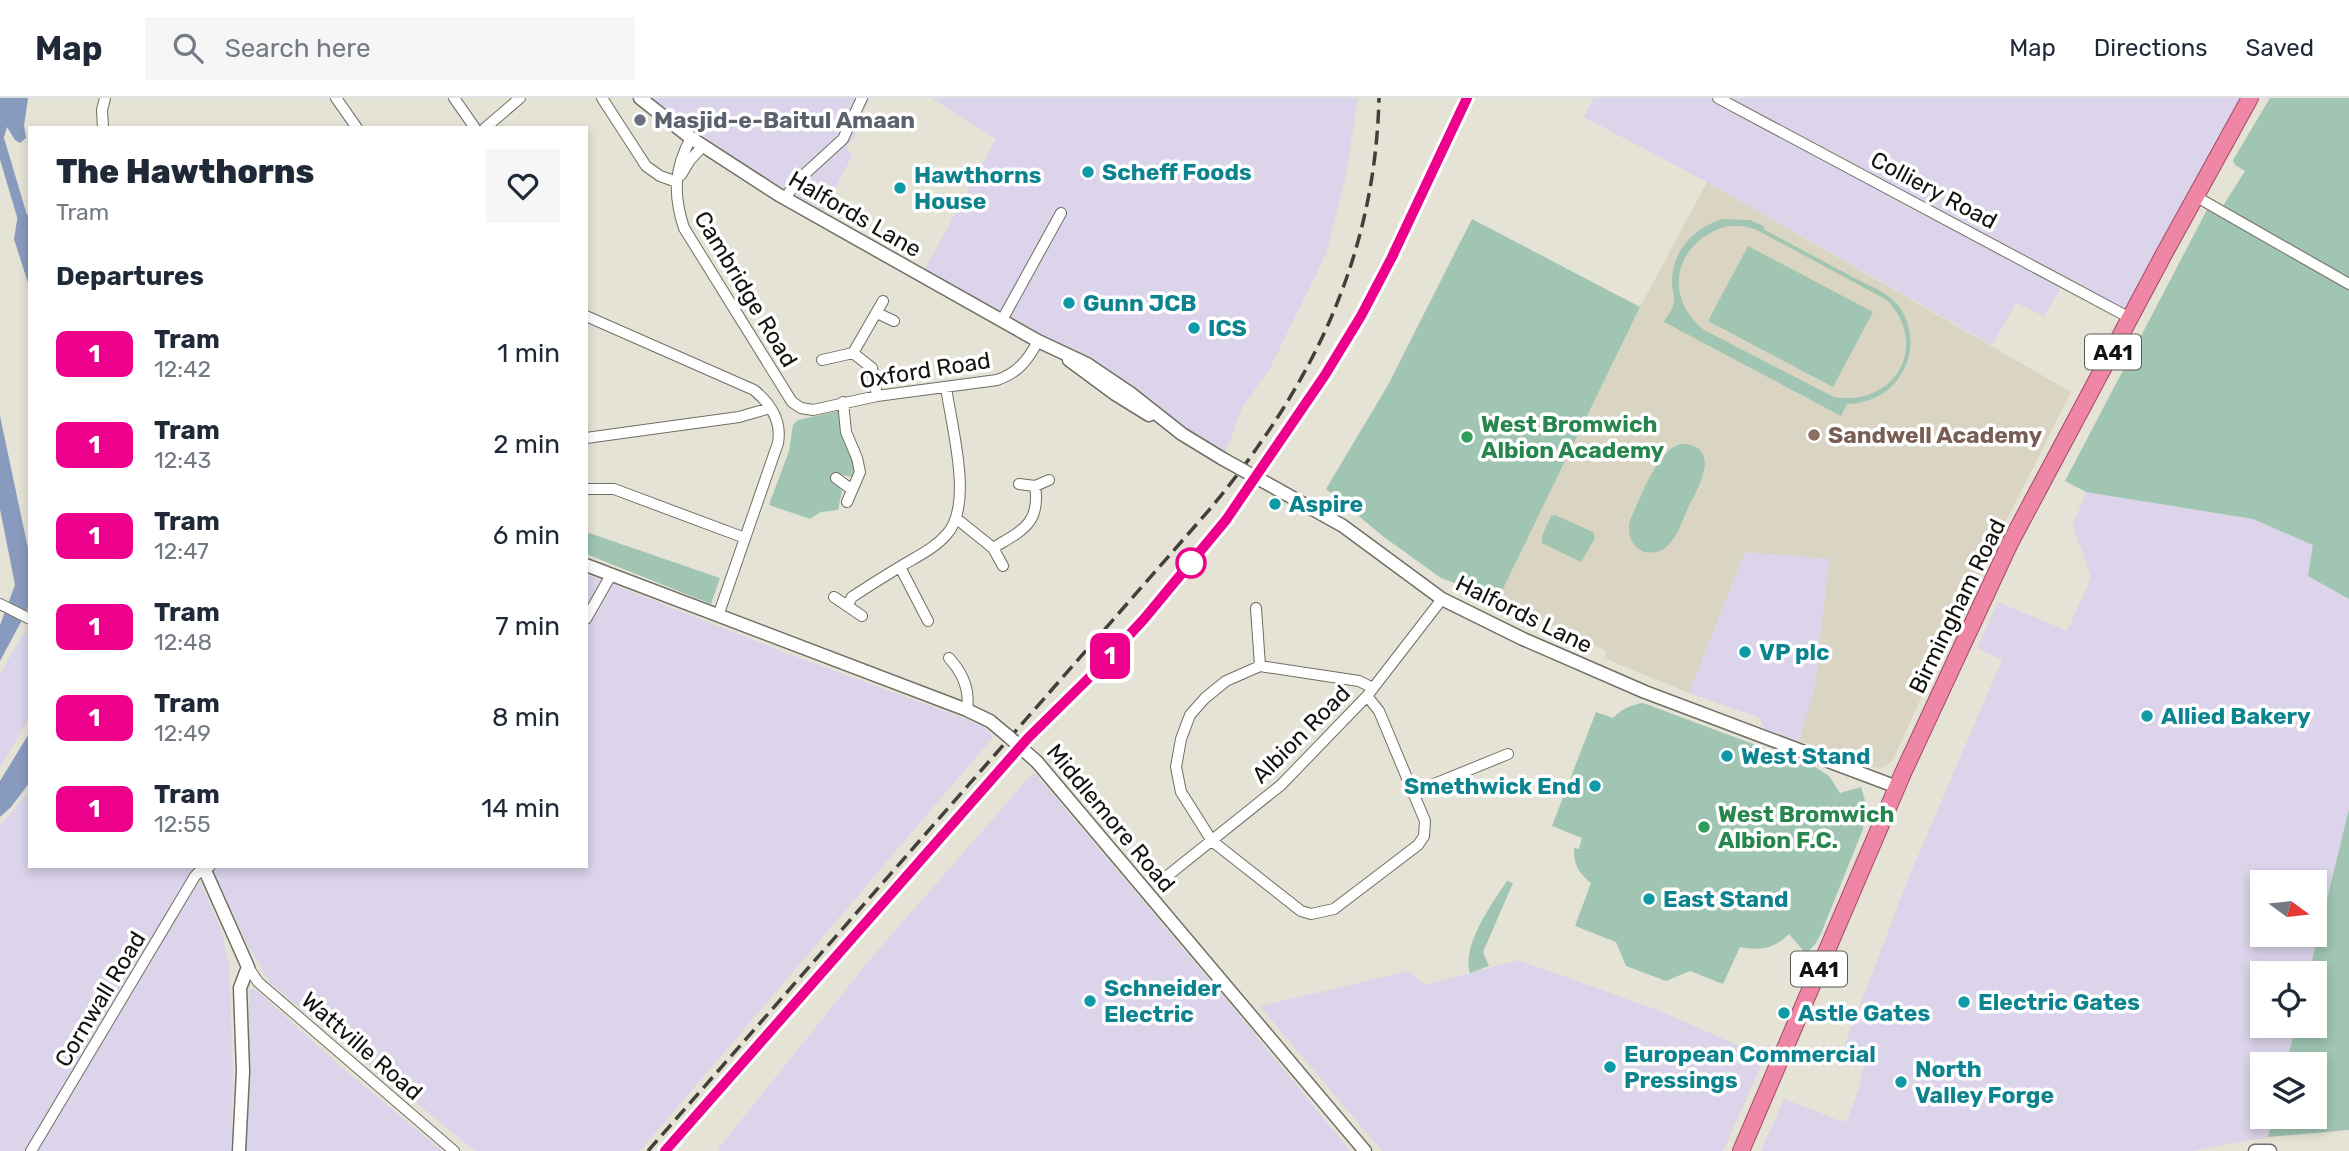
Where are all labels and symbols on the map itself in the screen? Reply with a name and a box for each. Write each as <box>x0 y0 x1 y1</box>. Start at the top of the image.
place label: Masjid-e-Baitul Amaan <box>654 106 915 134</box>
marker: Masjid-e-Baitul Amaan <box>632 112 648 128</box>
street label: Colliery Road <box>1866 145 2002 235</box>
place label: Scheff Foods <box>1102 158 1252 186</box>
place label: Hawthorns House <box>914 161 1042 215</box>
marker: Scheff Foods <box>1080 164 1096 180</box>
street label: Halfords Lane <box>784 165 926 263</box>
marker: Hawthorns House <box>892 180 908 196</box>
street label: Cambridge Road <box>688 206 804 372</box>
place label: Gunn JCB <box>1083 289 1197 317</box>
marker: Gunn JCB <box>1061 295 1077 311</box>
place label: ICS <box>1208 314 1247 342</box>
marker: ICS <box>1186 320 1202 336</box>
road number: A41 <box>2085 334 2141 370</box>
street label: Oxford Road <box>858 346 992 394</box>
place label: West Bromwich Albion Academy <box>1481 410 1665 464</box>
place label: Sandwell Academy <box>1828 421 2042 449</box>
marker: Sandwell Academy <box>1806 427 1822 443</box>
marker: West Bromwich Albion Academy <box>1459 429 1475 445</box>
place label: Aspire <box>1289 490 1363 518</box>
marker: Aspire <box>1267 496 1283 512</box>
street label: Birmingham Road <box>1903 514 2011 698</box>
unlabelled marker <box>1176 548 1206 578</box>
street label: Halfords Lane <box>1451 569 1597 659</box>
line badge: 1 <box>1087 633 1133 679</box>
place label: VP plc <box>1759 638 1830 666</box>
marker: VP plc <box>1737 644 1753 660</box>
street label: Albion Road <box>1246 679 1356 789</box>
place label: Allied Bakery <box>2161 702 2311 730</box>
marker: Allied Bakery <box>2139 708 2155 724</box>
street label: Middlemore Road <box>1041 738 1181 898</box>
place label: West Stand <box>1741 742 1871 770</box>
marker: West Stand <box>1719 748 1735 764</box>
place label: Smethwick End <box>1404 772 1581 800</box>
marker: Smethwick End <box>1587 778 1603 794</box>
place label: West Bromwich Albion F.C. <box>1718 800 1894 854</box>
marker: West Bromwich Albion F.C. <box>1696 819 1712 835</box>
north arrow <box>2250 870 2328 947</box>
place label: East Stand <box>1663 885 1788 913</box>
marker: East Stand <box>1641 891 1657 907</box>
street label: Cornwall Road <box>49 926 151 1072</box>
road number: A41 <box>1791 952 1847 986</box>
place label: Schneider Electric <box>1104 974 1222 1028</box>
street label: Wattville Road <box>296 986 428 1106</box>
place label: Electric Gates <box>1978 988 2140 1016</box>
marker: Schneider Electric <box>1082 993 1098 1009</box>
marker: Electric Gates <box>1956 994 1972 1010</box>
place label: Astle Gates <box>1798 999 1930 1027</box>
marker: Astle Gates <box>1776 1005 1792 1021</box>
place label: European Commercial Pressings <box>1624 1040 1876 1094</box>
place label: North Valley Forge <box>1915 1055 2054 1109</box>
marker: European Commercial Pressings <box>1602 1059 1618 1075</box>
marker: North Valley Forge <box>1893 1074 1909 1090</box>

